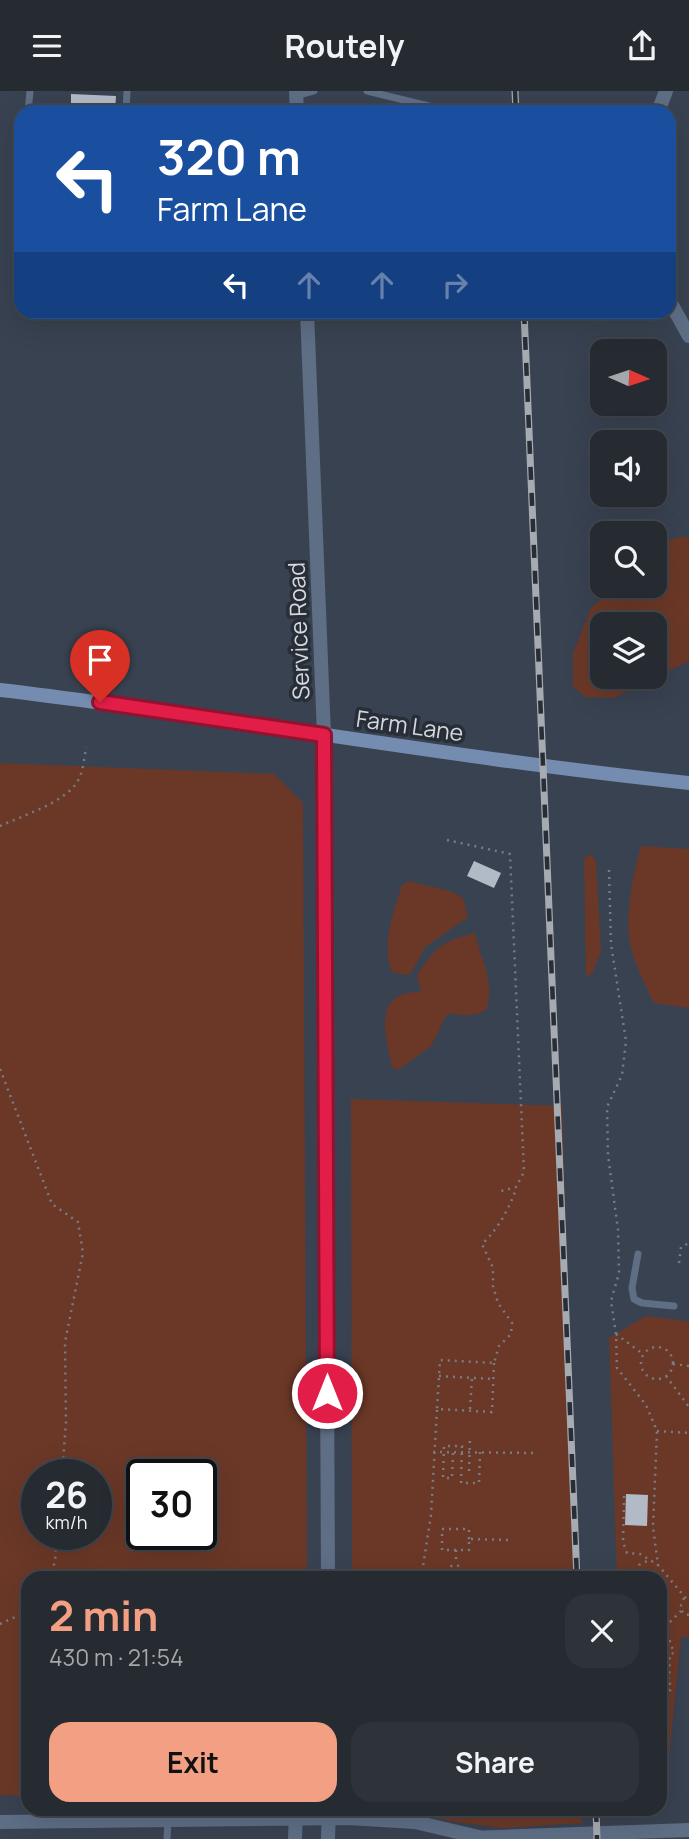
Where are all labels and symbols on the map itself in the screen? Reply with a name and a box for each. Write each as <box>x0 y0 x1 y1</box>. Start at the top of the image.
north arrow <box>590 339 667 417</box>
street label: Service Road <box>280 562 316 700</box>
pin <box>70 630 130 702</box>
street label: Farm Lane <box>354 702 466 748</box>
position arrow <box>290 1356 364 1430</box>
speed limit sign: 30 <box>126 1459 217 1550</box>

